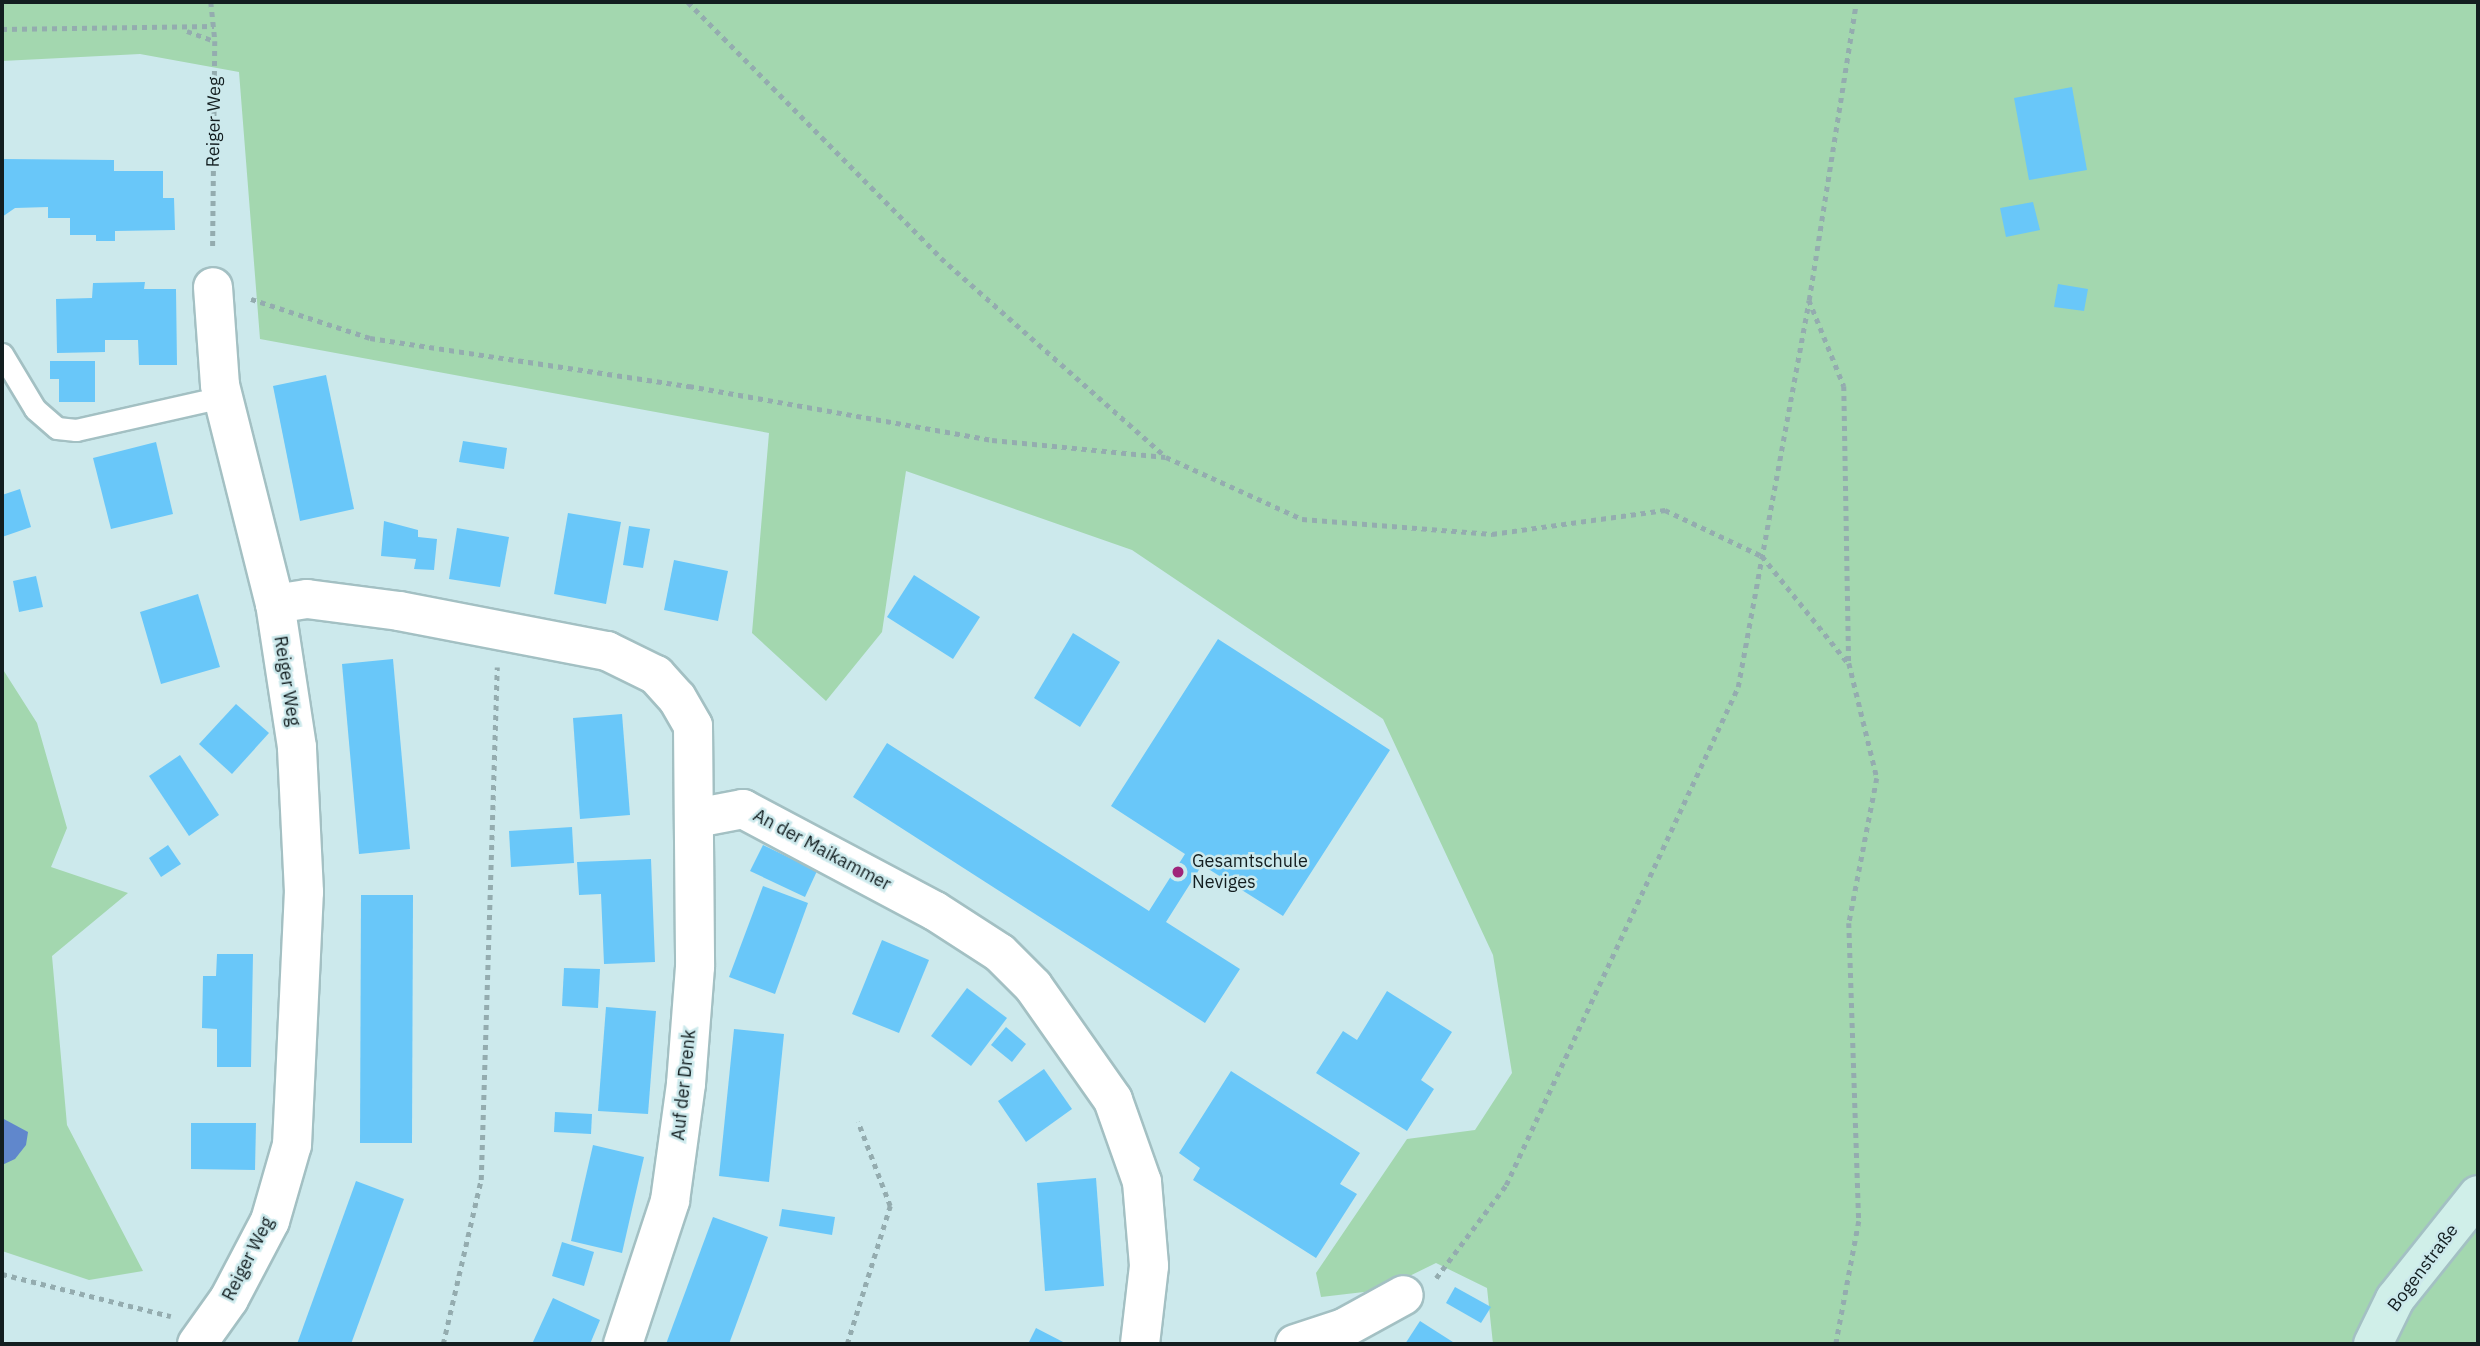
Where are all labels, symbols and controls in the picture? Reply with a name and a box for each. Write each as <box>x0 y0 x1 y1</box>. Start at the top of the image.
street label: Reiger Weg <box>202 76 226 168</box>
street label: Reiger Weg <box>269 634 305 728</box>
street label: An der Maikammer <box>749 805 895 895</box>
place label: Gesamtschule Neviges <box>1192 851 1308 894</box>
marker: Gesamtschule Neviges <box>1170 864 1186 880</box>
street label: Auf der Drenk <box>667 1029 701 1141</box>
street label: Reiger Weg <box>218 1214 278 1304</box>
street label: Bogenstraße <box>2383 1220 2463 1316</box>

